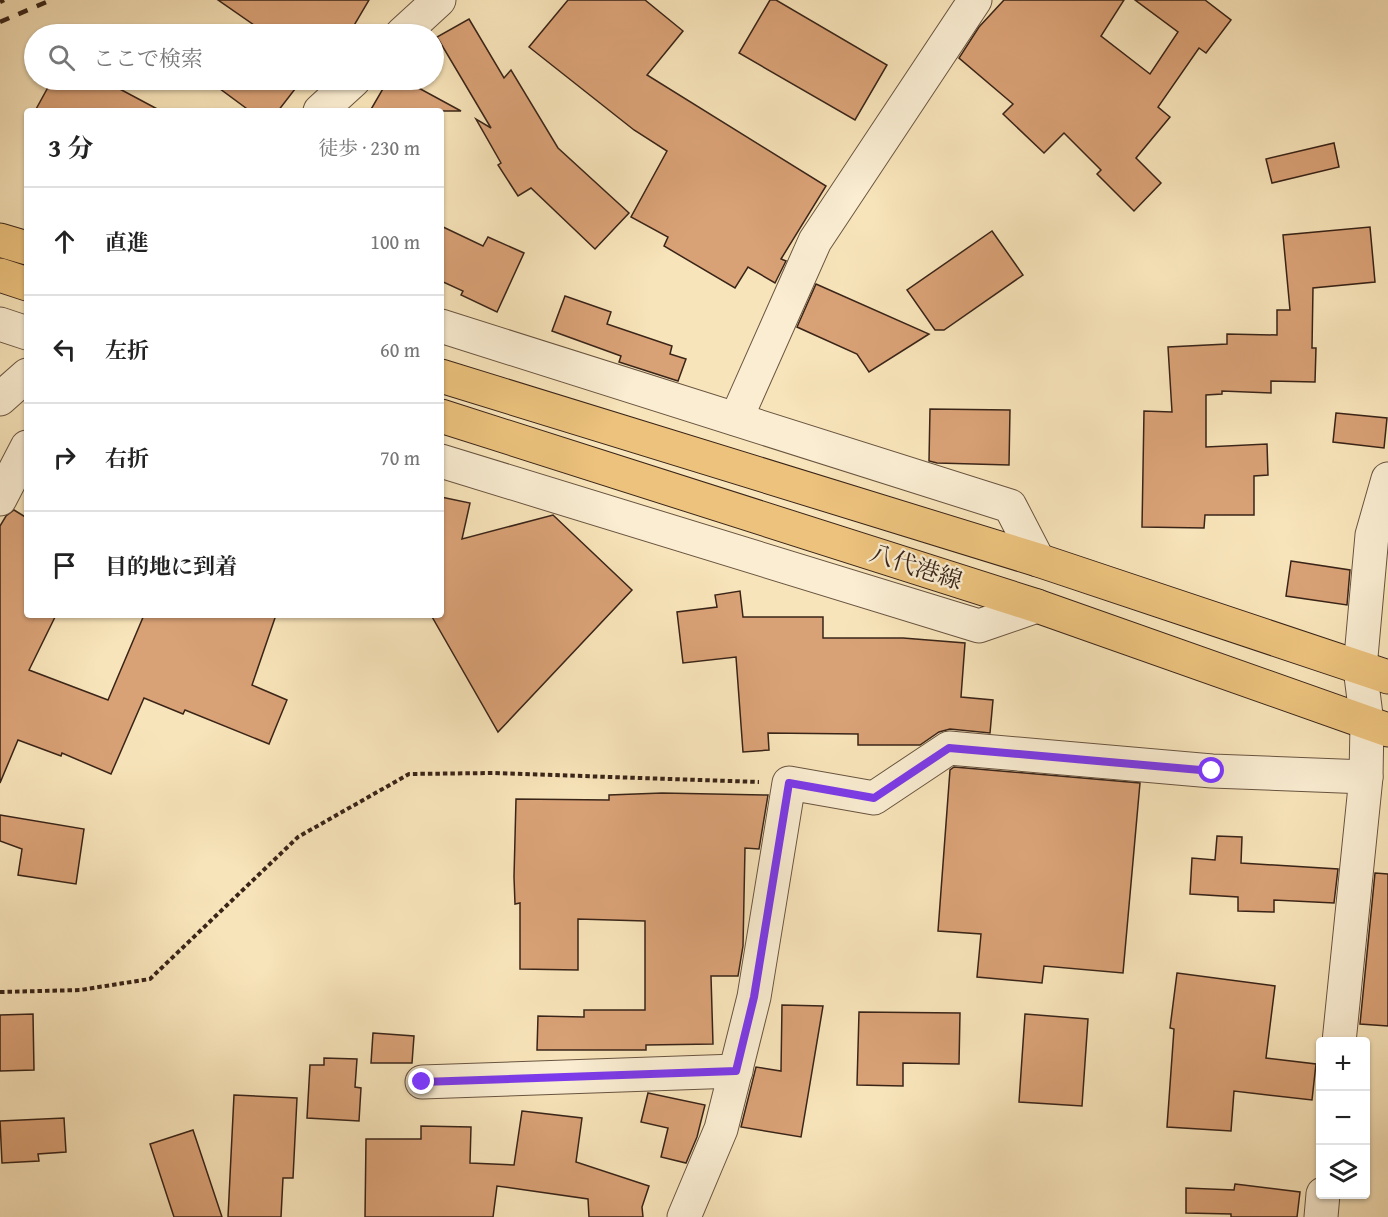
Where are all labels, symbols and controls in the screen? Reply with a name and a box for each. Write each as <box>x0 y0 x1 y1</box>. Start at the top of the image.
search box <box>24 24 444 90</box>
icon: search <box>45 41 78 74</box>
text: ここで検索 <box>93 42 203 74</box>
text: 3 分 <box>48 128 93 167</box>
text: 徒歩 · 230 m <box>318 133 420 162</box>
icon: ahead <box>48 225 81 258</box>
text: 直進 <box>105 226 149 258</box>
text: 100 m <box>370 227 420 256</box>
icon: left <box>48 333 81 366</box>
text: 左折 <box>105 334 149 366</box>
text: 60 m <box>380 335 420 364</box>
icon: right <box>48 441 81 474</box>
text: 右折 <box>105 442 149 474</box>
text: 70 m <box>380 443 420 472</box>
street label: 八代港線 <box>865 535 967 598</box>
icon: arrive <box>48 549 81 582</box>
text: 目的地に到着 <box>105 550 237 582</box>
route start <box>1198 757 1224 783</box>
map controls <box>1316 1037 1370 1199</box>
button: + <box>1316 1037 1370 1091</box>
route end <box>408 1068 434 1094</box>
button: − <box>1316 1091 1370 1145</box>
button: layers <box>1316 1145 1370 1199</box>

